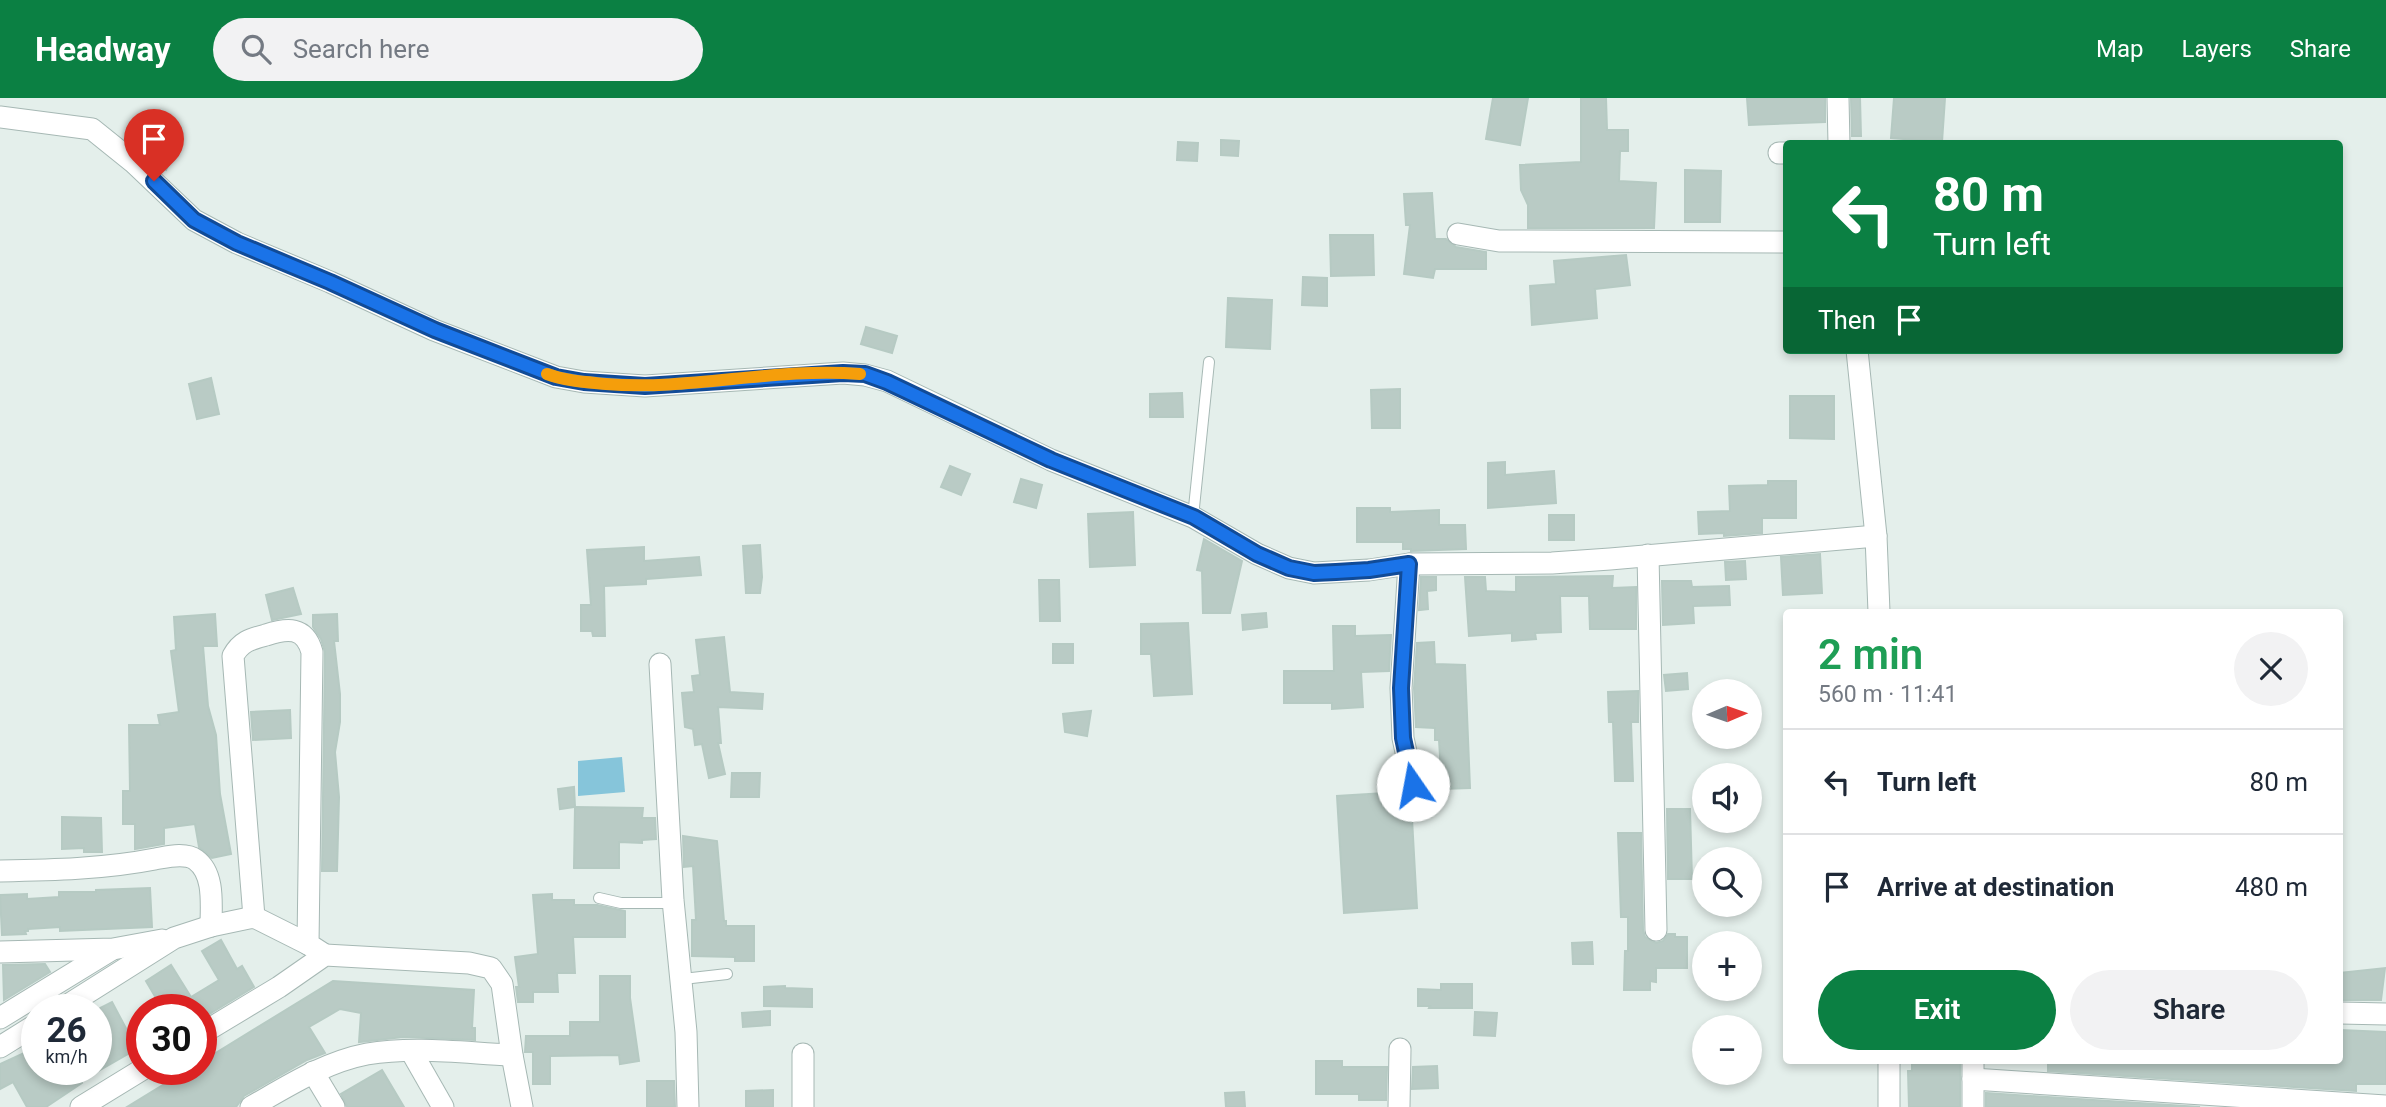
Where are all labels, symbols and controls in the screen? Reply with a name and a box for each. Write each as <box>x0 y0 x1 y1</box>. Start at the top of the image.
search box <box>213 18 703 81</box>
text: Headway <box>35 30 171 69</box>
icon: search <box>237 30 275 68</box>
text: Search here <box>293 34 429 64</box>
text: Map <box>2096 35 2144 63</box>
text: Layers <box>2182 35 2252 63</box>
text: Share <box>2290 35 2351 63</box>
pin <box>124 109 184 181</box>
icon: arrive <box>135 120 173 158</box>
text: 80 m <box>1933 166 2044 223</box>
icon: left <box>1818 168 1909 259</box>
text: Turn left <box>1933 225 2051 263</box>
icon: arrive <box>1890 301 1928 339</box>
text: Then <box>1818 305 1876 335</box>
text: 2 min <box>1818 630 1923 679</box>
button: close <box>2234 632 2308 706</box>
north arrow <box>1692 679 1762 749</box>
map controls <box>1692 679 1762 1085</box>
text: 560 m · 11:41 <box>1818 681 1957 708</box>
position arrow <box>1376 748 1450 822</box>
button: sound <box>1692 763 1762 833</box>
icon: left <box>1818 763 1856 801</box>
text: Turn left <box>1877 767 1976 797</box>
text: 80 m <box>2250 767 2308 797</box>
button: search <box>1692 847 1762 917</box>
icon: arrive <box>1818 868 1856 906</box>
text: Arrive at destination <box>1877 872 2114 902</box>
text: 480 m <box>2235 872 2308 902</box>
button: + <box>1692 931 1762 1001</box>
button: Exit <box>1818 970 2056 1050</box>
button: Share <box>2070 970 2308 1050</box>
speed limit sign: 30 <box>126 994 217 1085</box>
text: 26 <box>46 1010 87 1051</box>
button: − <box>1692 1015 1762 1085</box>
text: km/h <box>45 1046 88 1067</box>

